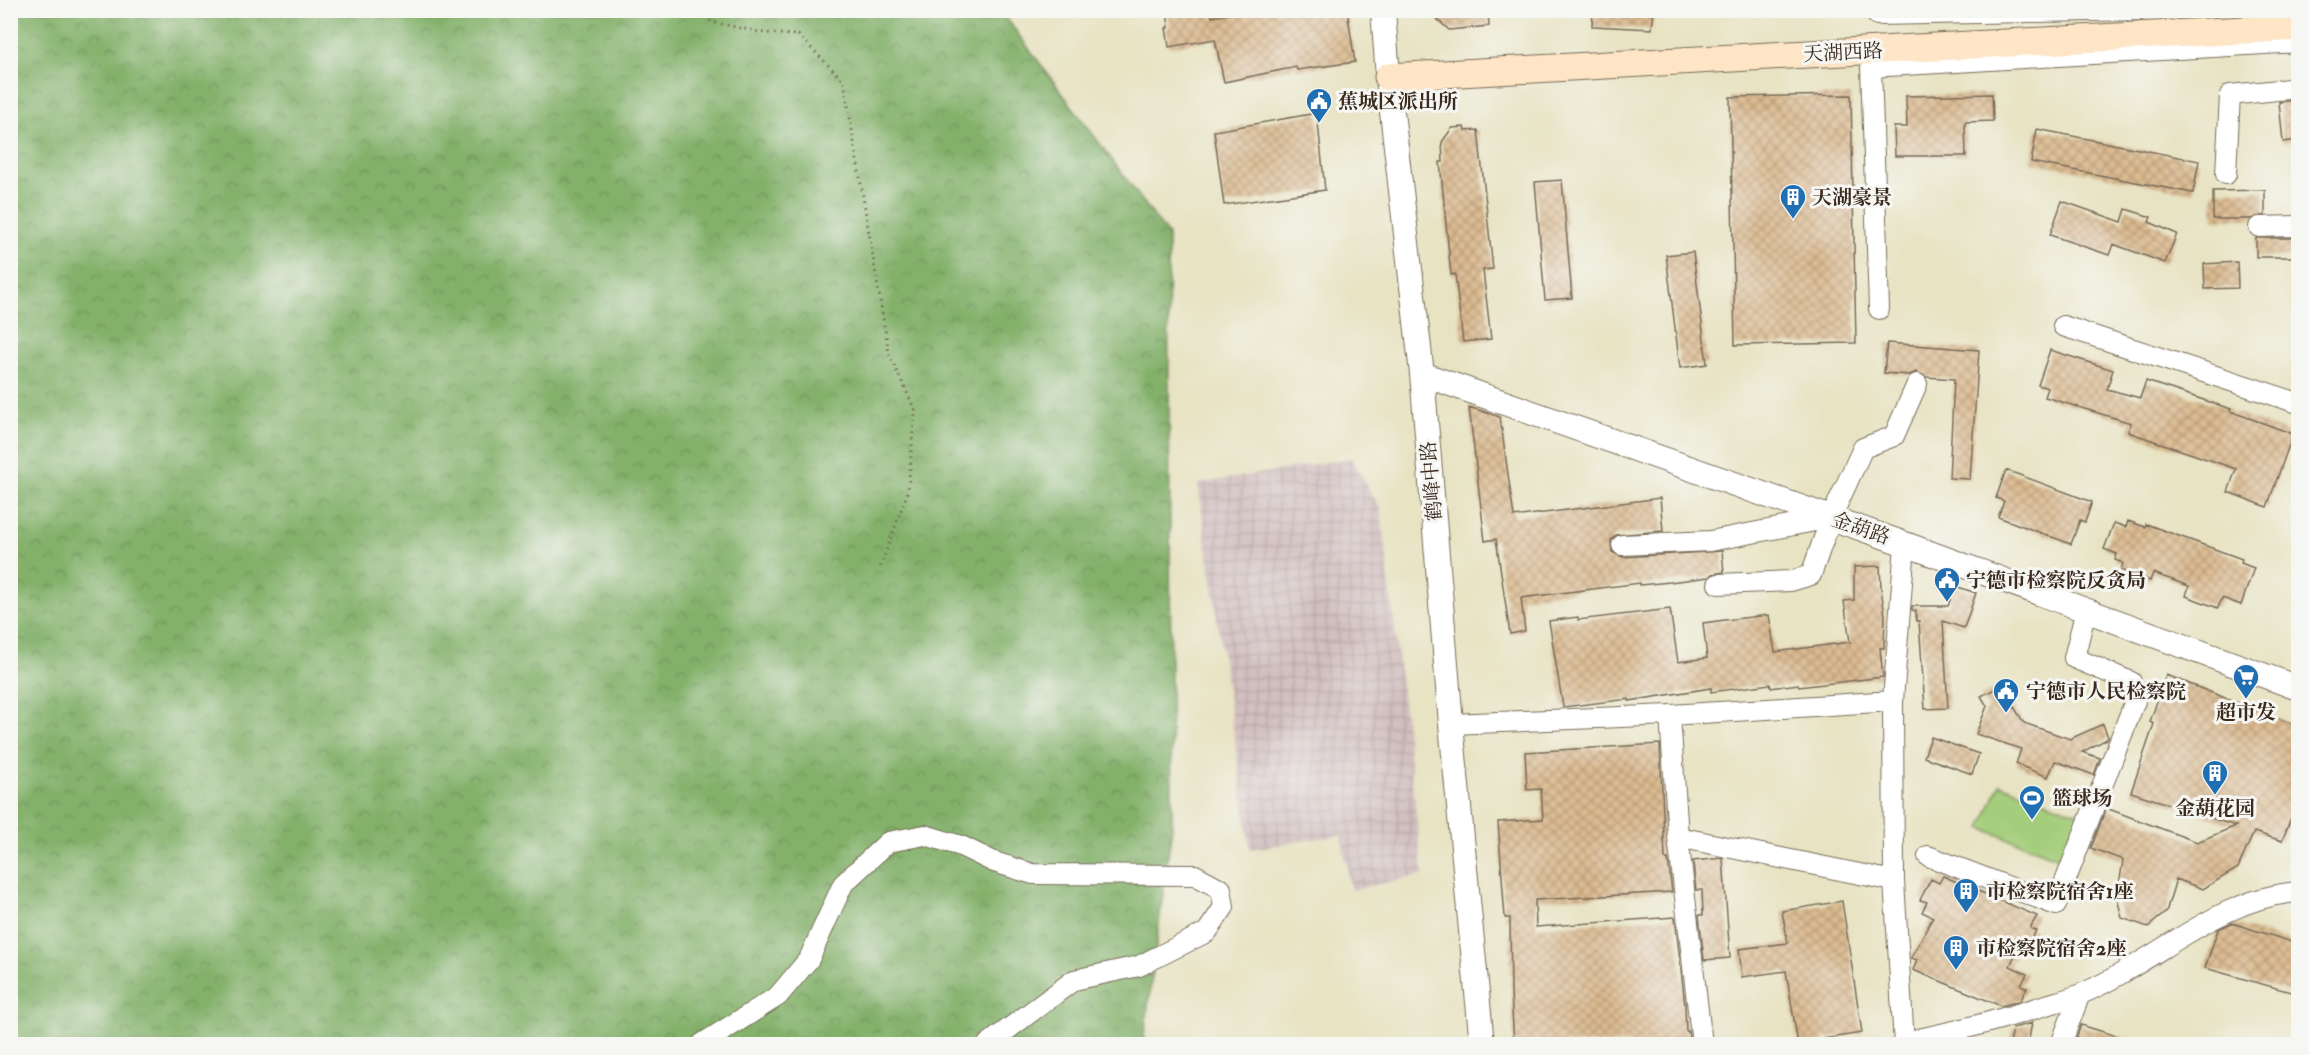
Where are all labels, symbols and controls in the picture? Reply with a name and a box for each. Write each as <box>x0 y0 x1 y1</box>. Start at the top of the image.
street label: 天湖西路 <box>1802 38 1884 67</box>
public building icon: 蕉城区派出所 <box>1304 86 1334 124</box>
place label: 蕉城区派出所 <box>1338 89 1458 114</box>
building icon: 天湖豪景 <box>1778 182 1808 220</box>
place label: 天湖豪景 <box>1812 185 1892 210</box>
street label: 鹤峰中路 <box>1416 440 1447 522</box>
street label: 金葫路 <box>1828 507 1893 550</box>
public building icon: 宁德市检察院反贪局 <box>1932 565 1962 603</box>
place label: 宁德市检察院反贪局 <box>1966 568 2146 593</box>
supermarket icon: 超市发 <box>2231 662 2261 700</box>
public building icon: 宁德市人民检察院 <box>1991 676 2021 714</box>
place label: 宁德市人民检察院 <box>2026 679 2186 704</box>
place label: 超市发 <box>2216 700 2276 725</box>
building icon: 金葫花园 <box>2200 758 2230 796</box>
sports icon: 篮球场 <box>2017 783 2047 821</box>
place label: 篮球场 <box>2052 786 2112 811</box>
place label: 金葫花园 <box>2175 796 2255 821</box>
building icon: 市检察院宿舍1座 <box>1951 876 1981 914</box>
place label: 市检察院宿舍1座 <box>1986 879 2133 904</box>
building icon: 市检察院宿舍2座 <box>1941 933 1971 971</box>
place label: 市检察院宿舍2座 <box>1976 936 2126 961</box>

